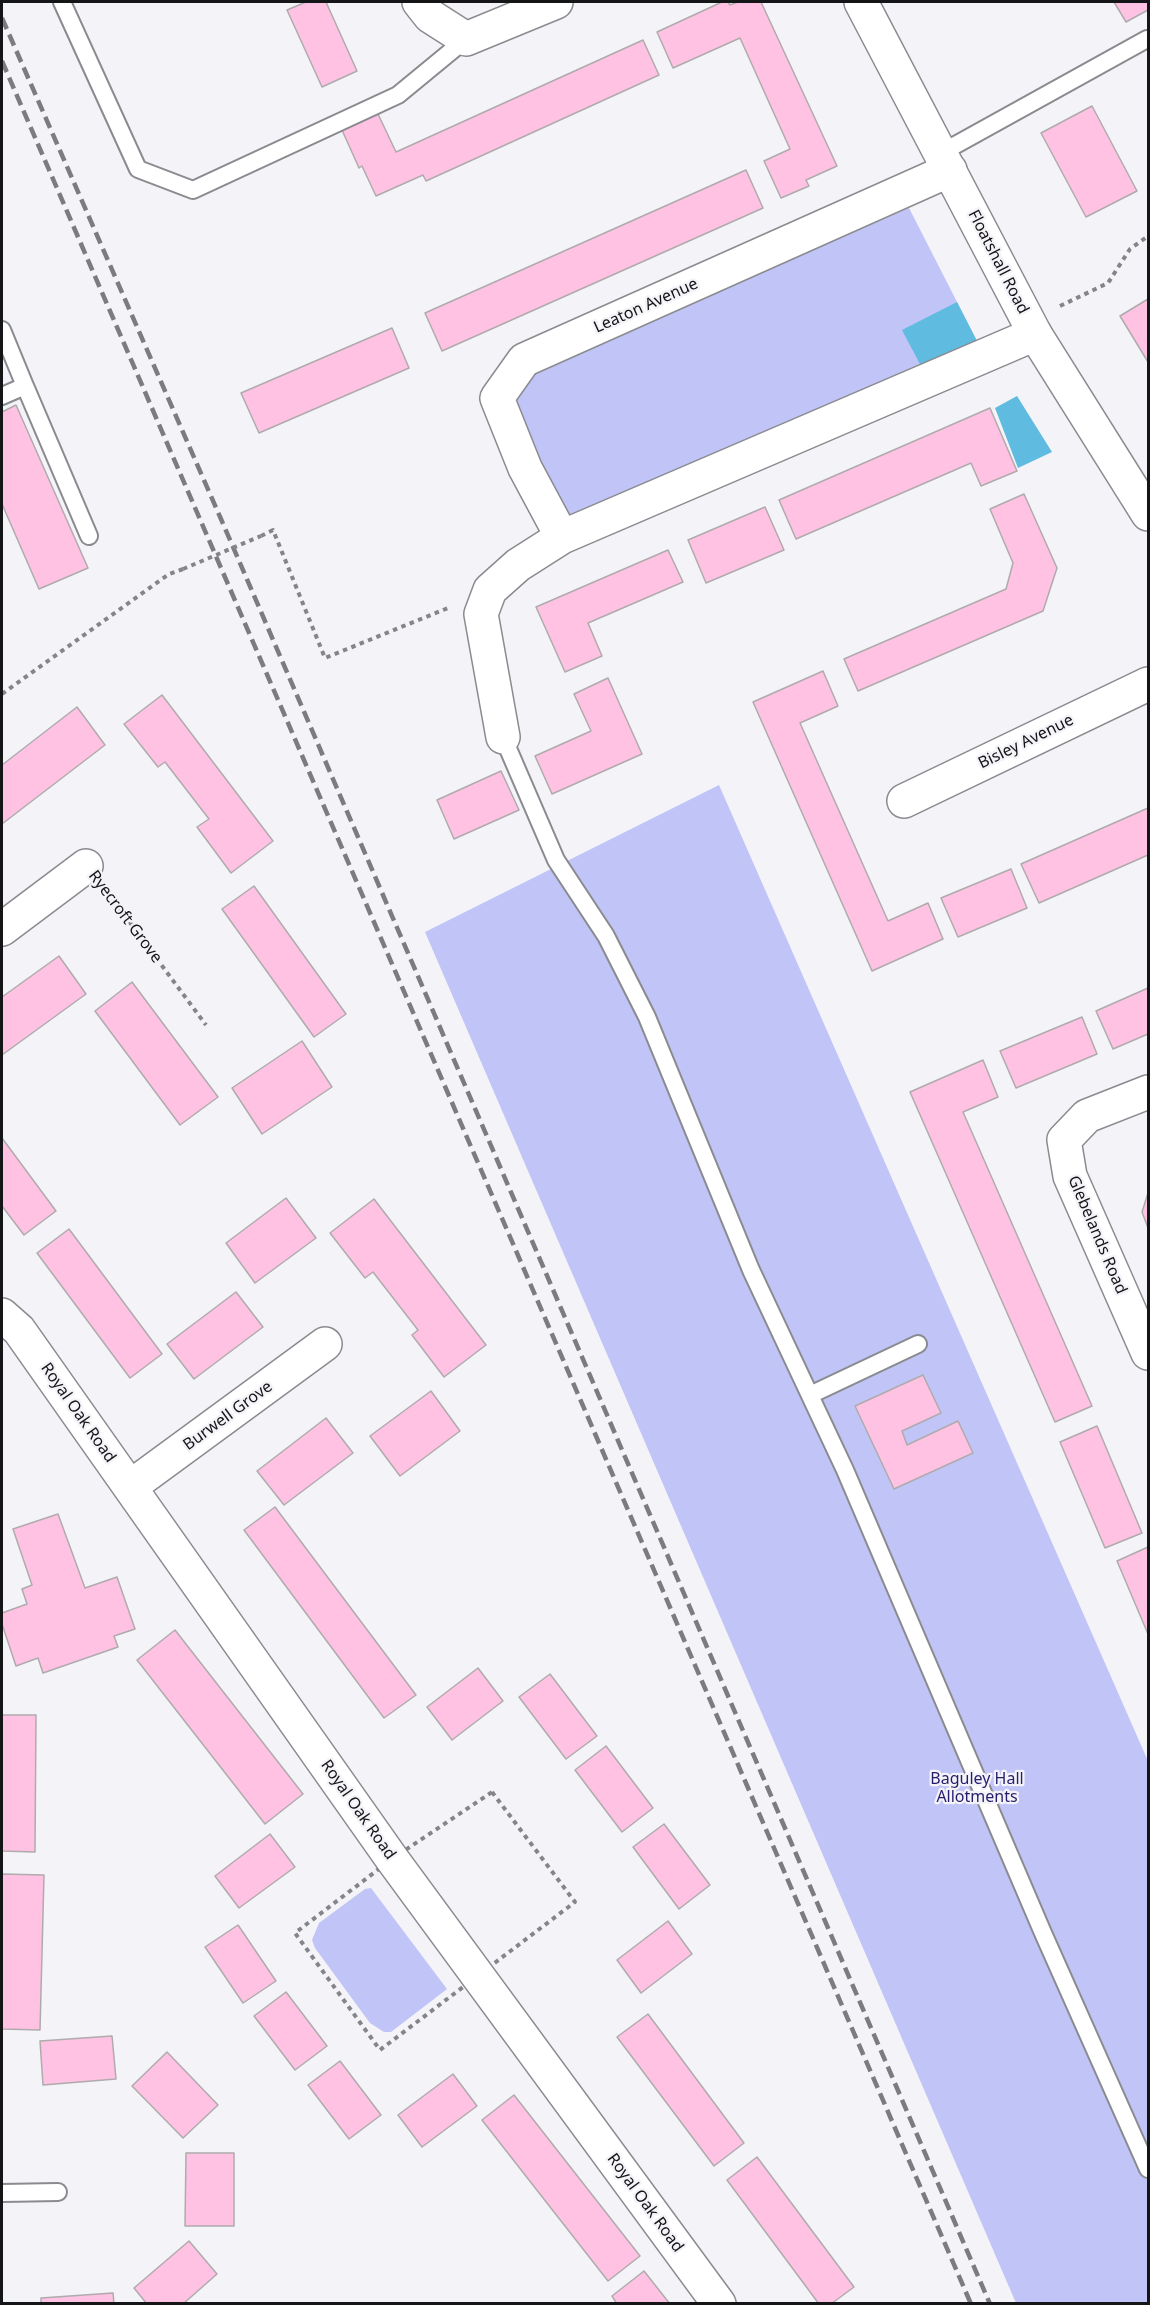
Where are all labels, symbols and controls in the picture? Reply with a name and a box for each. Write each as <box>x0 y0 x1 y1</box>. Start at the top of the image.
street label: Floatshall Road <box>964 207 1032 317</box>
street label: Leaton Avenue <box>591 274 701 338</box>
street label: Bisley Avenue <box>975 711 1077 773</box>
street label: Ryecroft Grove <box>84 867 166 967</box>
street label: Glebelands Road <box>1063 1173 1131 1297</box>
street label: Royal Oak Road <box>36 1359 120 1467</box>
street label: Burwell Grove <box>180 1377 276 1455</box>
street label: Royal Oak Road <box>316 1756 400 1864</box>
park label: Baguley Hall Allotments <box>930 1769 1024 1807</box>
street label: Royal Oak Road <box>603 2150 687 2256</box>

